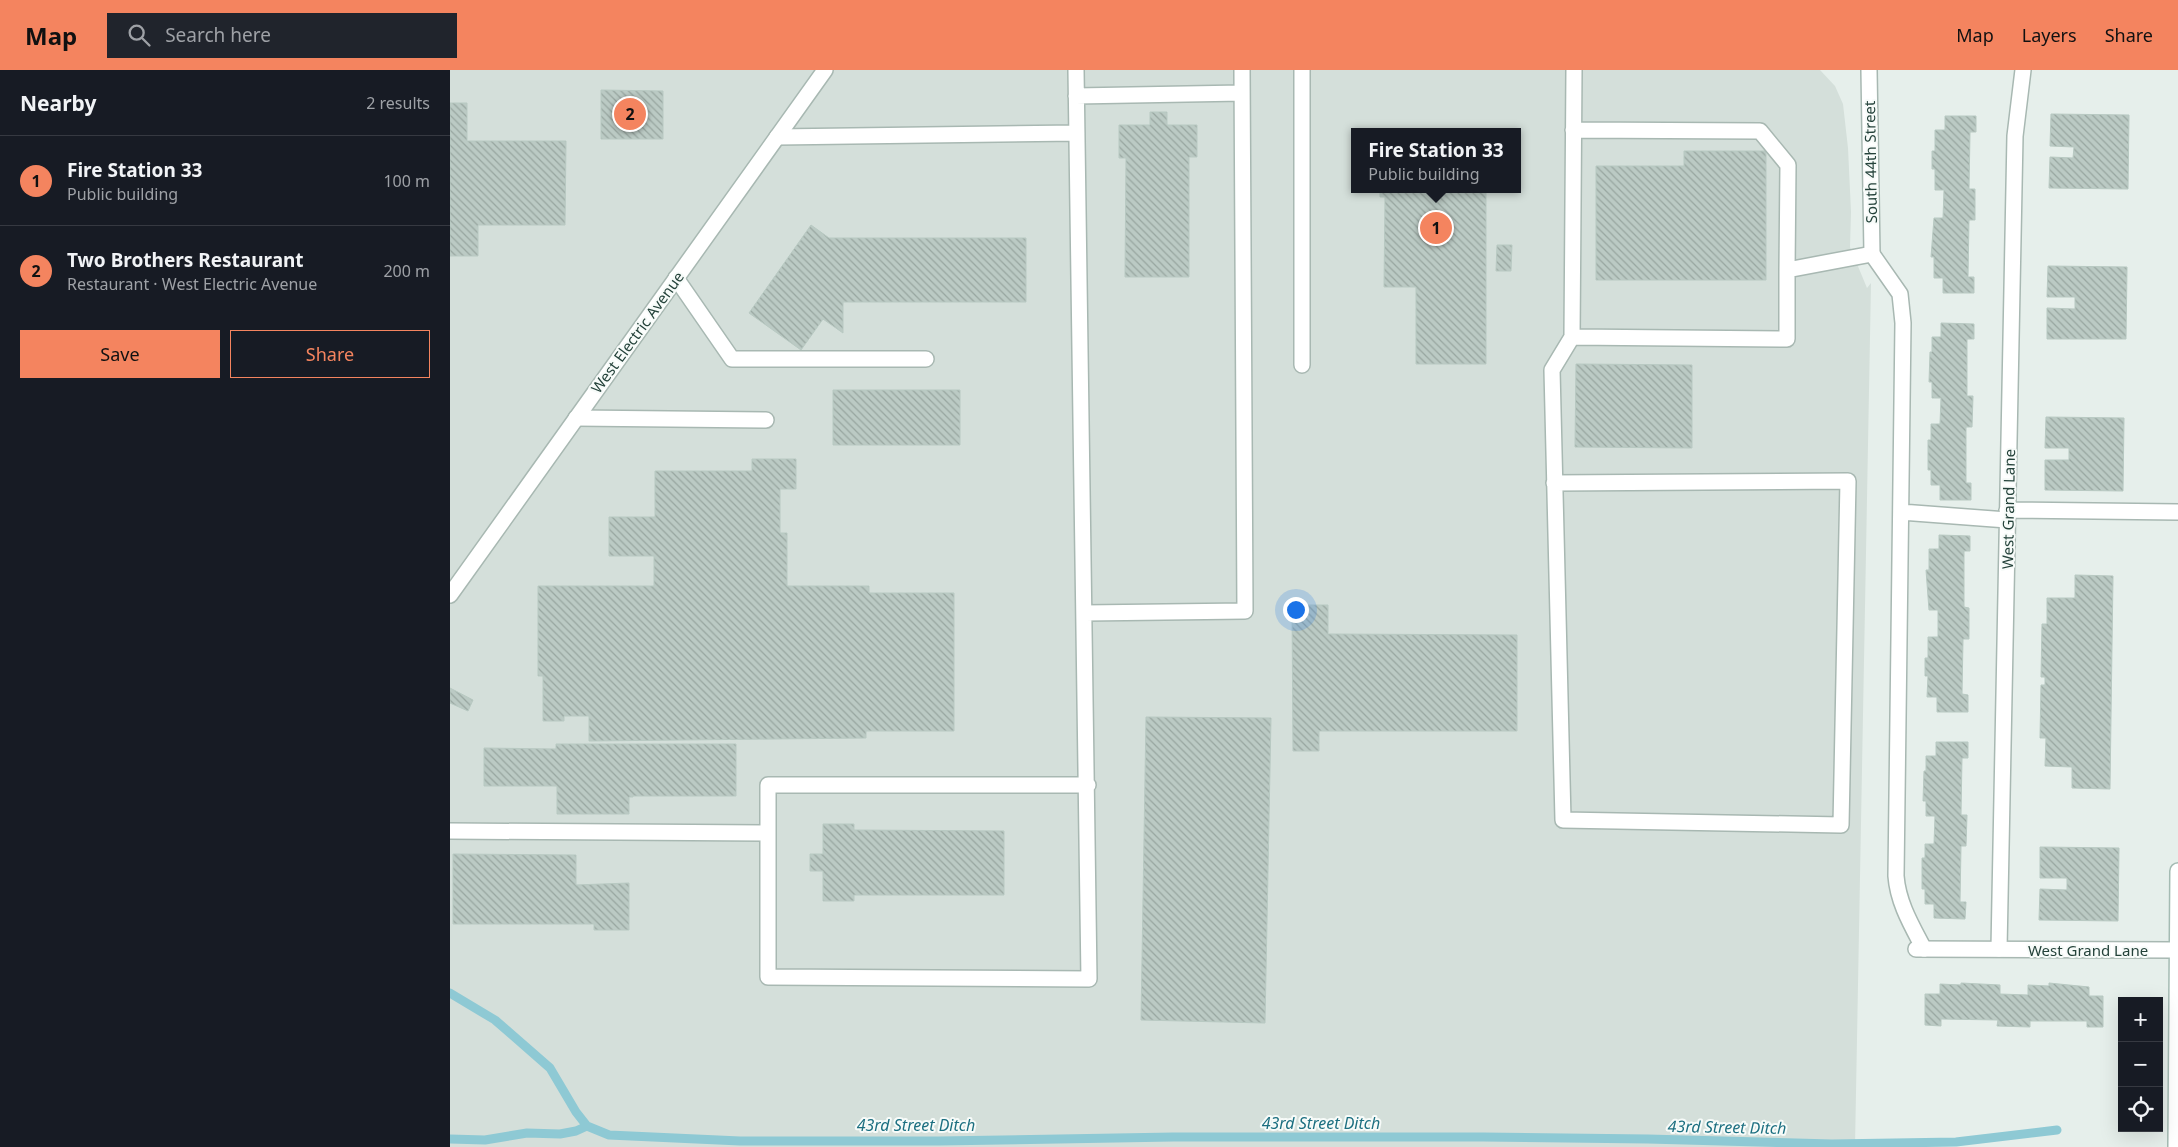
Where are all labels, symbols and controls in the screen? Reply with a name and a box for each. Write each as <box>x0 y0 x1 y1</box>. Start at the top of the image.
search box <box>107 13 457 58</box>
text: Map <box>25 19 77 52</box>
icon: search <box>125 21 153 49</box>
text: Search here <box>165 22 271 48</box>
text: Map <box>1956 23 1994 47</box>
text: Layers <box>2022 23 2077 47</box>
text: Share <box>2105 23 2153 47</box>
text: Nearby <box>20 89 96 117</box>
text: 2 results <box>366 92 430 114</box>
pin: 2 <box>614 95 646 133</box>
street label: South 44th Street <box>1859 100 1881 224</box>
popup <box>1351 128 1521 193</box>
text: Fire Station 33 <box>1368 137 1504 163</box>
text: Fire Station 33 <box>67 157 202 183</box>
text: Public building <box>1368 163 1479 185</box>
text: 1 <box>31 170 41 192</box>
text: 100 m <box>383 170 430 192</box>
text: Public building <box>67 183 178 205</box>
pin: 1 <box>1420 209 1452 247</box>
text: Two Brothers Restaurant <box>67 247 304 273</box>
text: 2 <box>31 260 41 282</box>
text: 200 m <box>383 260 430 282</box>
street label: West Electric Avenue <box>586 267 688 397</box>
text: Restaurant · West Electric Avenue <box>67 273 317 295</box>
button: Save <box>20 330 220 378</box>
button: Share <box>230 330 430 378</box>
street label: West Grand Lane <box>1997 449 2019 569</box>
your location <box>1283 597 1309 623</box>
street label: West Grand Lane <box>2028 940 2148 960</box>
map controls <box>2118 997 2163 1132</box>
button: + <box>2118 997 2163 1042</box>
button: − <box>2118 1042 2163 1087</box>
button: locate <box>2118 1087 2163 1132</box>
water label: 43rd Street Ditch <box>1262 1112 1380 1134</box>
water label: 43rd Street Ditch <box>857 1114 975 1136</box>
water label: 43rd Street Ditch <box>1668 1115 1786 1139</box>

